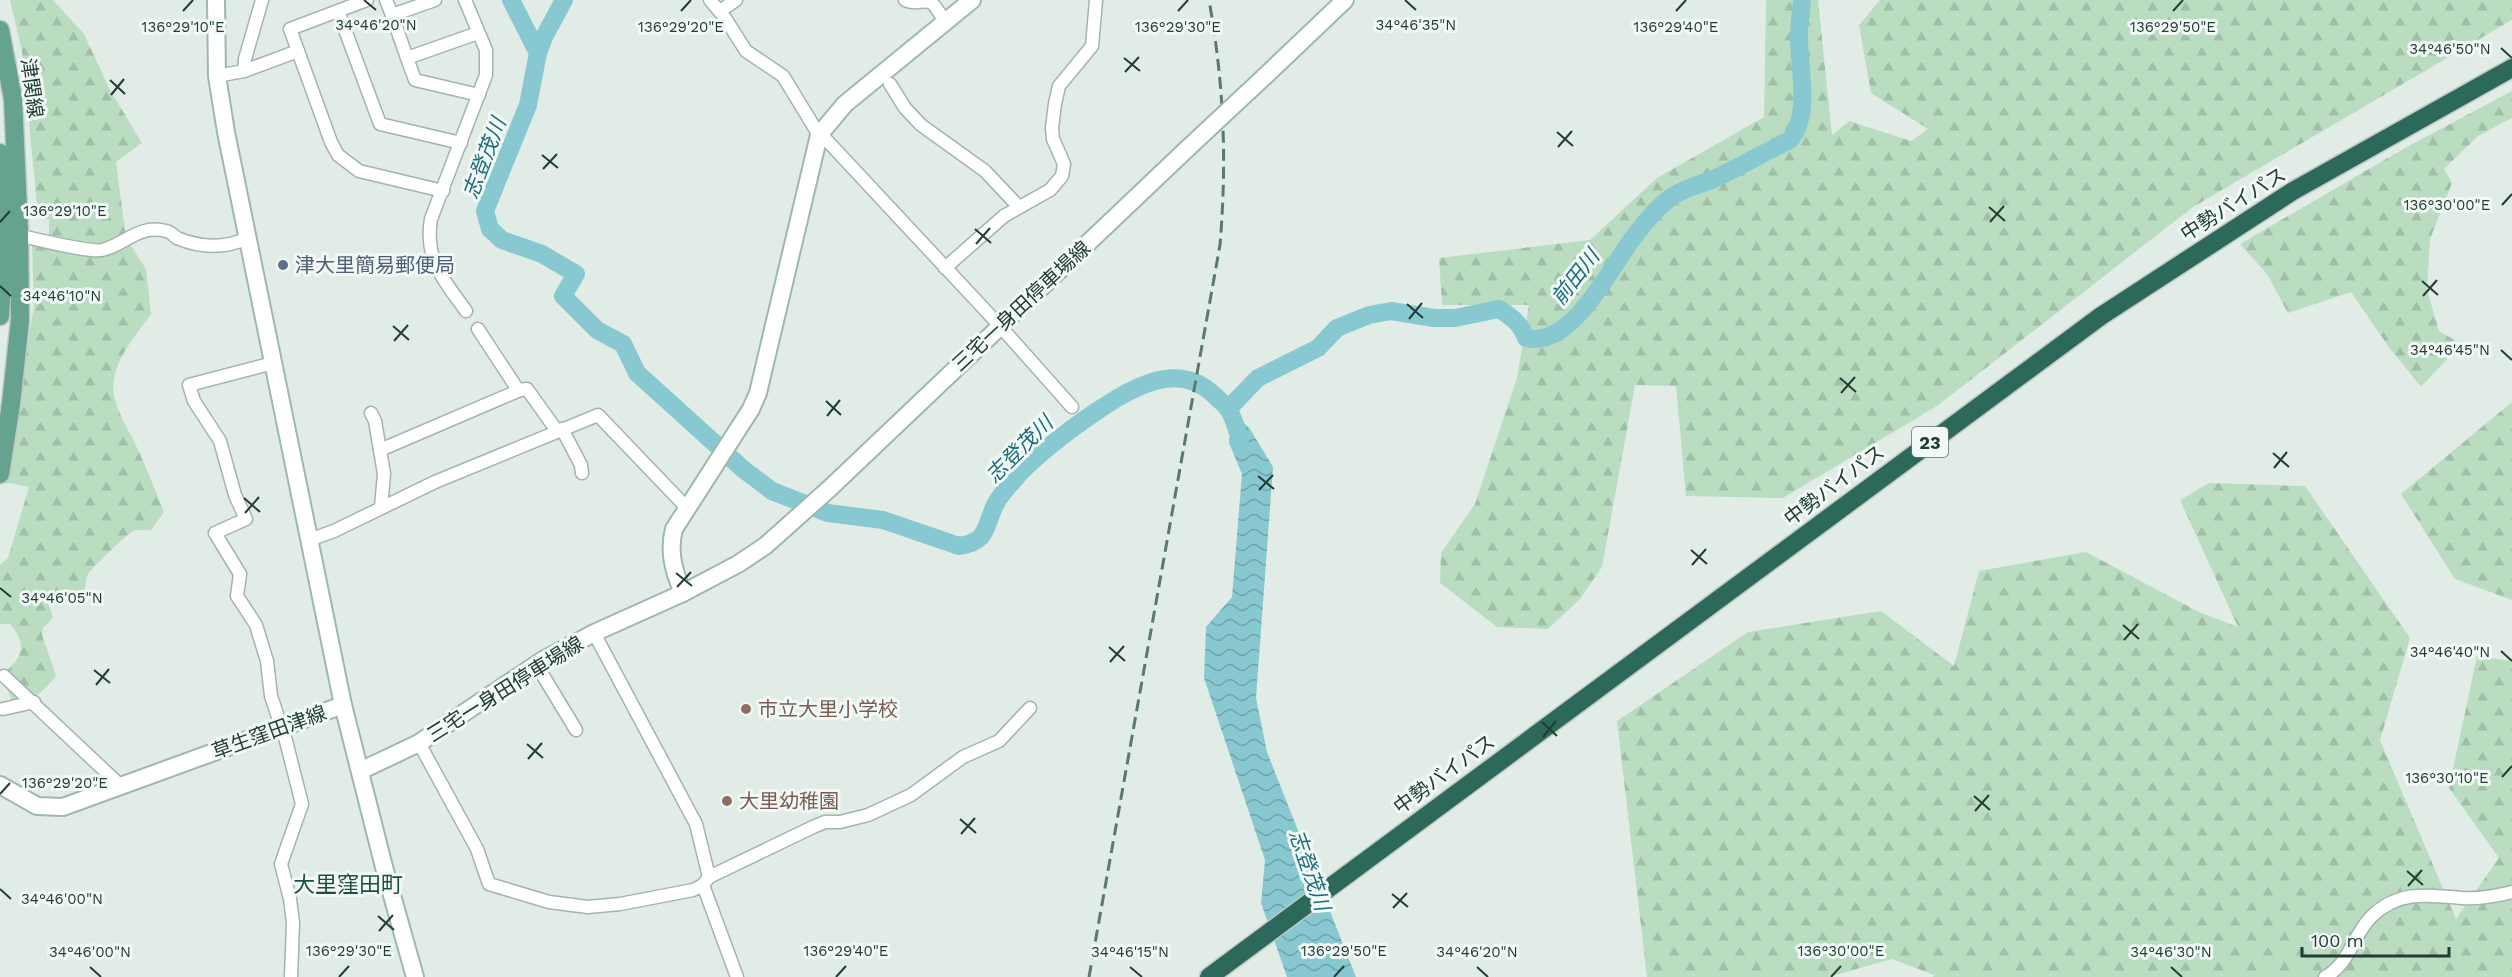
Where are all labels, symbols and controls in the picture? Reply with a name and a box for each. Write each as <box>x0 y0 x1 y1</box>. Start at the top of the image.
text: 34°46'20"N <box>335 16 417 34</box>
text: 34°46'35"N <box>1376 16 1456 34</box>
text: 136°29'10"E <box>142 18 224 36</box>
text: 136°29'20"E <box>638 18 724 36</box>
text: 136°29'30"E <box>1135 18 1221 36</box>
text: 136°29'40"E <box>1634 18 1718 36</box>
text: 136°29'50"E <box>2130 18 2216 36</box>
text: 34°46'50"N <box>2409 40 2491 58</box>
street label: 津関線 <box>16 57 48 119</box>
water label: 志登茂川 <box>457 112 511 202</box>
street label: 中勢バイパス <box>2176 162 2290 246</box>
text: 136°30'00"E <box>2404 196 2490 214</box>
text: 136°29'10"E <box>24 202 106 220</box>
street label: 三宅一身田停車場線 <box>947 236 1095 376</box>
water label: 前田川 <box>1546 243 1605 310</box>
place label: 津大里簡易郵便局 <box>295 253 455 277</box>
marker: 津大里簡易郵便局 <box>276 258 290 272</box>
text: 34°46'10"N <box>23 287 101 305</box>
text: 34°46'45"N <box>2410 341 2490 359</box>
water label: 志登茂川 <box>980 409 1059 488</box>
road number: 23 <box>1912 427 1948 457</box>
street label: 中勢バイパス <box>1779 439 1889 531</box>
text: 34°46'05"N <box>21 589 103 607</box>
street label: 三宅一身田停車場線 <box>422 631 588 747</box>
text: 34°46'40"N <box>2410 643 2490 661</box>
place label: 市立大里小学校 <box>758 697 898 721</box>
street label: 草生窪田津線 <box>209 700 329 764</box>
marker: 市立大里小学校 <box>739 702 753 716</box>
street label: 中勢バイパス <box>1389 729 1499 819</box>
text: 136°30'10"E <box>2406 769 2489 787</box>
text: 136°29'20"E <box>22 774 108 792</box>
place label: 大里幼稚園 <box>739 789 839 813</box>
marker: 大里幼稚園 <box>720 794 734 808</box>
water label: 志登茂川 <box>1285 826 1336 916</box>
district label: 大里窪田町 <box>293 872 403 897</box>
text: 34°46'00"N <box>21 890 103 908</box>
scale bar <box>2302 920 2449 958</box>
text: 100 m <box>2311 930 2364 951</box>
text: 136°29'30"E <box>306 942 392 960</box>
text: 136°29'40"E <box>804 942 888 960</box>
text: 136°29'50"E <box>1301 942 1387 960</box>
text: 136°30'00"E <box>1798 942 1884 960</box>
text: 34°46'00"N <box>49 943 131 961</box>
text: 34°46'15"N <box>1091 943 1169 961</box>
text: 34°46'20"N <box>1436 943 1518 961</box>
text: 34°46'30"N <box>2130 943 2212 961</box>

